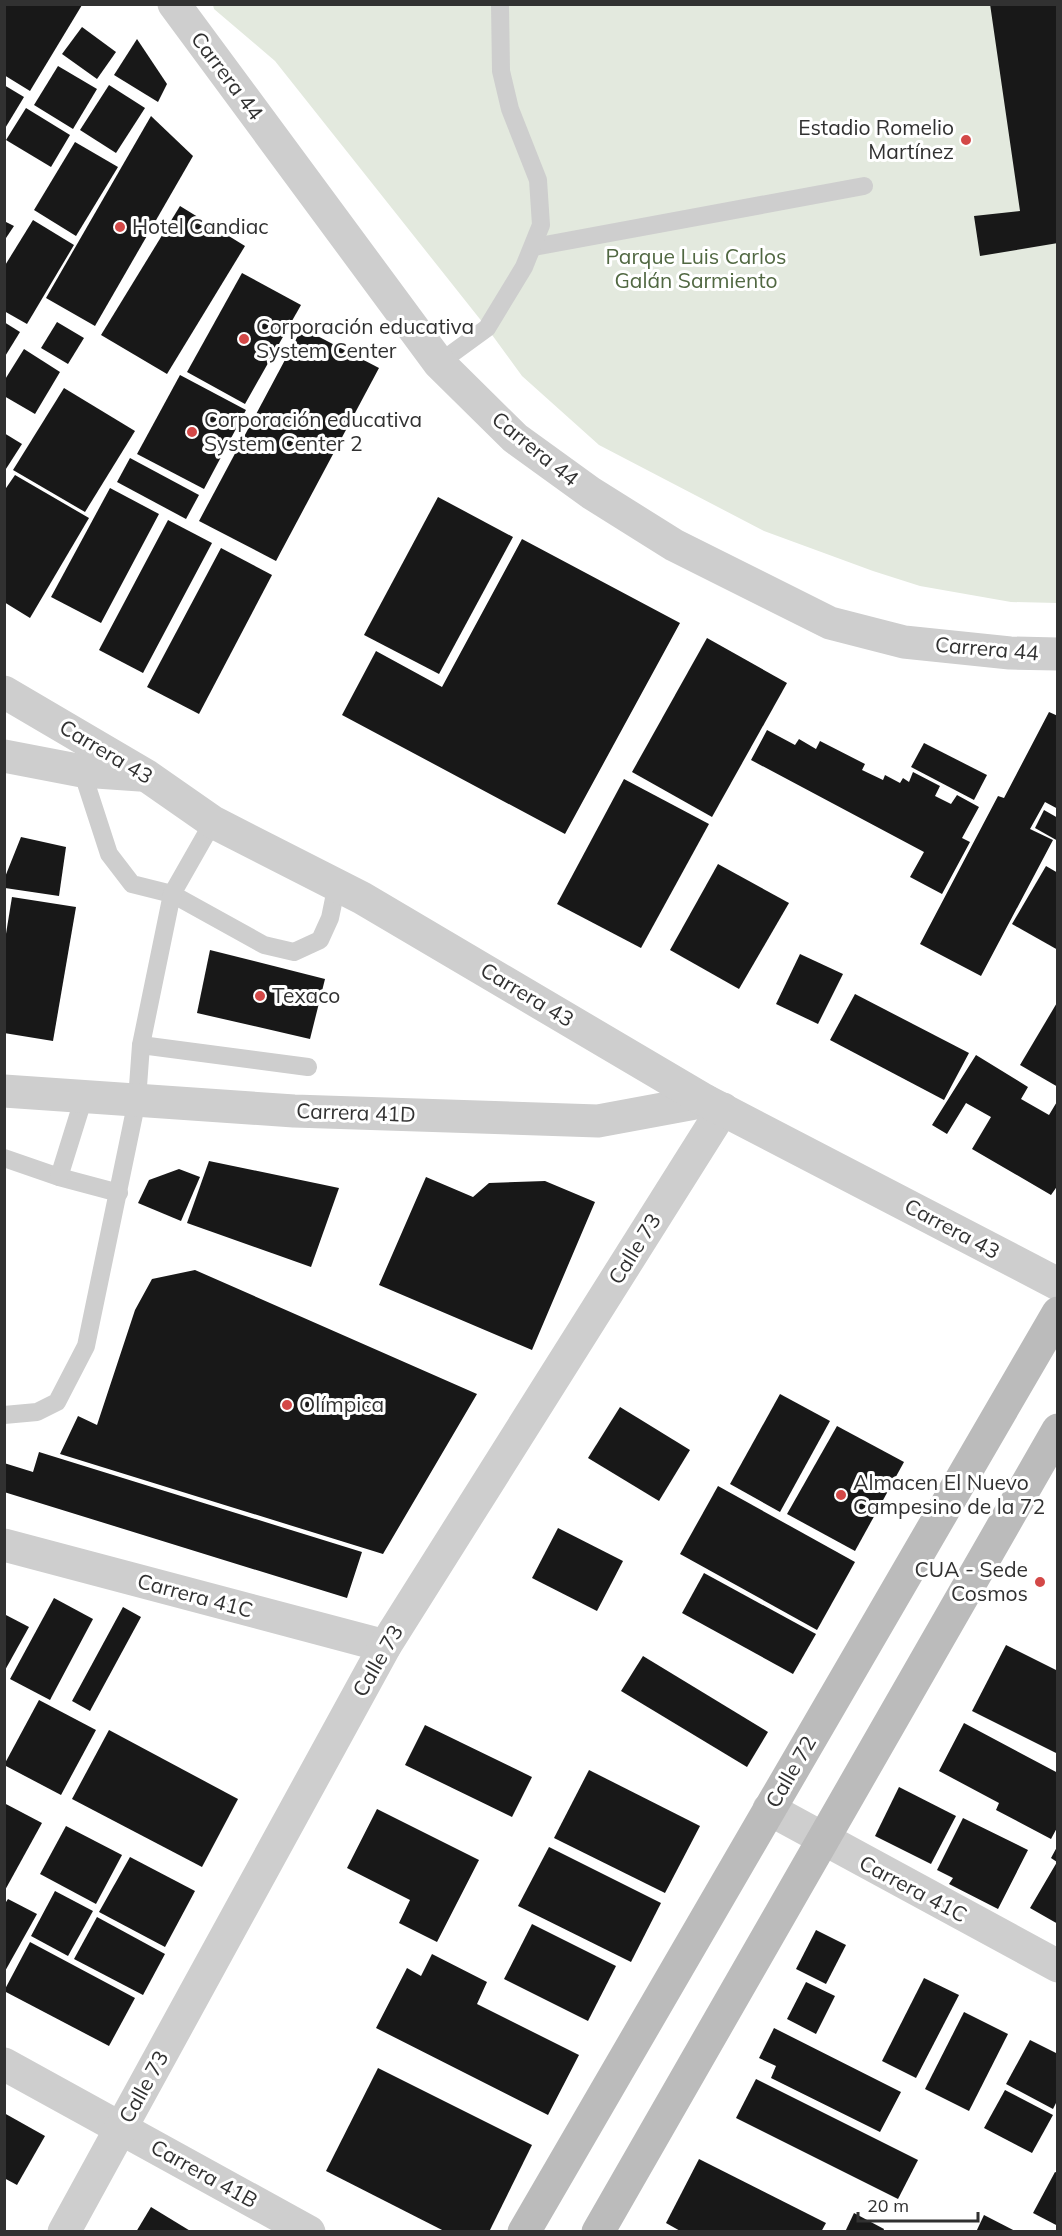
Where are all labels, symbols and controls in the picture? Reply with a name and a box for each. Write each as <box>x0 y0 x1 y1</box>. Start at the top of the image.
street label: Carrera 44 <box>186 26 270 125</box>
place label: Estadio Romelio Martínez <box>798 114 954 164</box>
marker: Estadio Romelio Martínez <box>959 133 973 147</box>
place label: Hotel Candiac <box>132 213 269 239</box>
marker: Hotel Candiac <box>113 220 127 234</box>
park label: Parque Luis Carlos Galán Sarmiento <box>606 243 786 293</box>
place label: Corporación educativa System Center <box>256 313 474 363</box>
marker: Corporación educativa System Center <box>237 332 251 346</box>
street label: Carrera 44 <box>487 405 585 491</box>
place label: Corporación educativa System Center 2 <box>204 406 422 456</box>
marker: Corporación educativa System Center 2 <box>185 425 199 439</box>
street label: Carrera 44 <box>934 631 1040 666</box>
street label: Carrera 43 <box>55 713 158 789</box>
street label: Carrera 43 <box>476 956 579 1032</box>
place label: Texaco <box>272 982 340 1008</box>
marker: Texaco <box>253 989 267 1003</box>
street label: Carrera 41D <box>296 1097 416 1127</box>
street label: Carrera 43 <box>900 1192 1004 1264</box>
street label: Calle 73 <box>602 1208 666 1289</box>
place label: Olímpica <box>299 1391 384 1417</box>
marker: Olímpica <box>280 1398 294 1412</box>
place label: Almacen El Nuevo Campesino de la 72 <box>853 1469 1045 1519</box>
marker: Almacen El Nuevo Campesino de la 72 <box>834 1488 848 1502</box>
place label: CUA - Sede Cosmos <box>914 1556 1028 1606</box>
street label: Carrera 41C <box>135 1567 256 1623</box>
marker: CUA - Sede Cosmos <box>1033 1575 1047 1589</box>
street label: Calle 73 <box>346 1620 408 1701</box>
street label: Calle 72 <box>759 1731 821 1812</box>
street label: Carrera 41C <box>855 1849 972 1927</box>
street label: Calle 73 <box>113 2046 174 2127</box>
street label: Carrera 41B <box>146 2133 262 2213</box>
scale bar <box>858 2185 978 2223</box>
text: 20 m <box>867 2194 909 2217</box>

